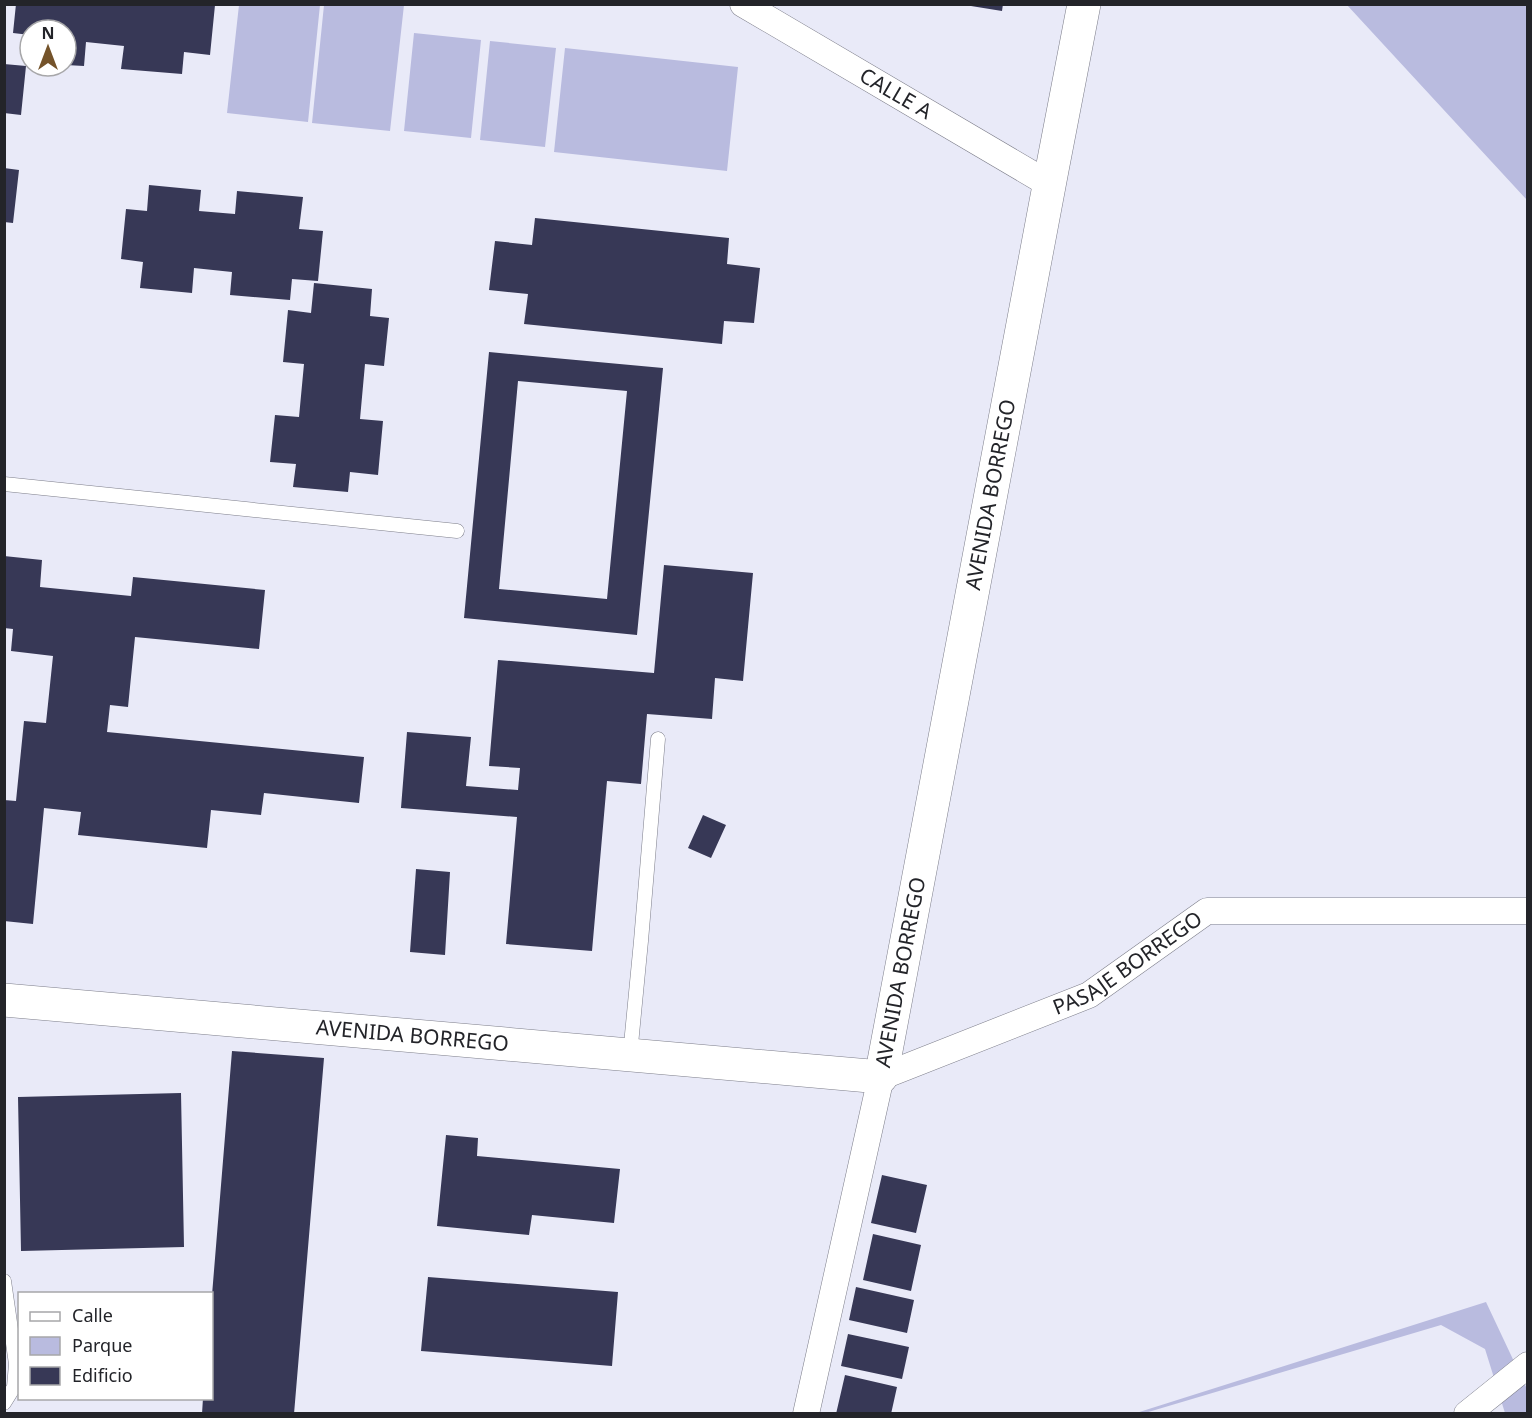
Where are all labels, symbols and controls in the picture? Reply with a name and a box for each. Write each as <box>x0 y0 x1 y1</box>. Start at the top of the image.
north arrow <box>18 18 78 78</box>
text: N <box>41 22 55 44</box>
street label: CALLE A <box>855 61 938 125</box>
street label: AVENIDA BORREGO <box>958 397 1021 592</box>
street label: AVENIDA BORREGO <box>868 874 931 1070</box>
street label: PASAJE BORREGO <box>1049 904 1207 1021</box>
street label: AVENIDA BORREGO <box>315 1012 510 1057</box>
legend <box>18 1292 213 1400</box>
text: Calle <box>72 1303 113 1327</box>
text: Parque <box>72 1333 132 1357</box>
text: Edificio <box>72 1363 133 1387</box>

